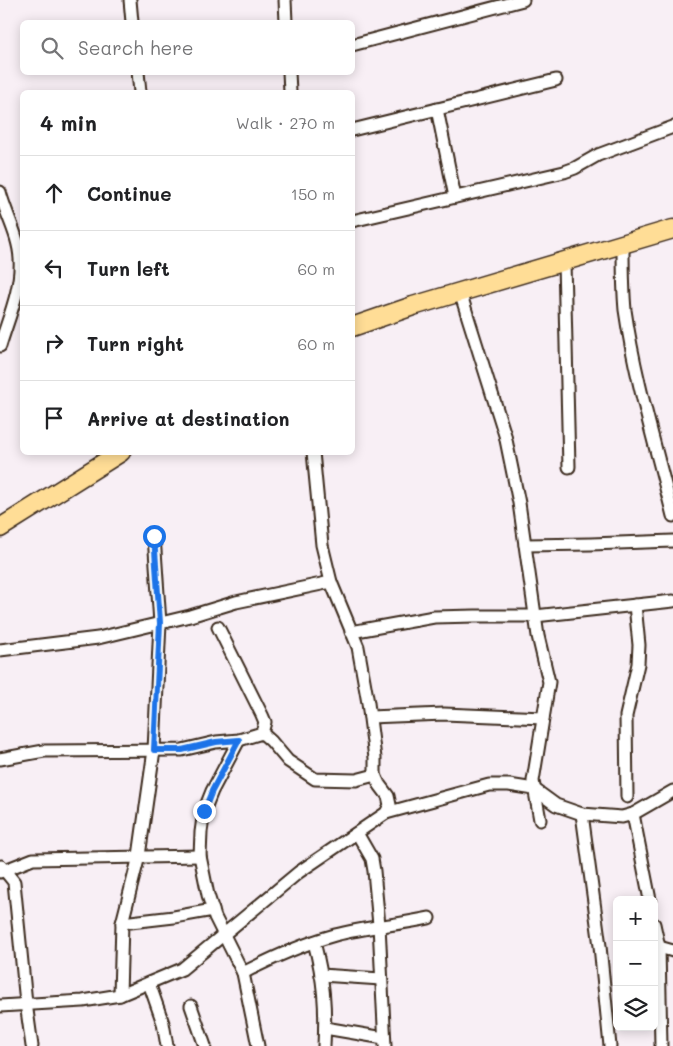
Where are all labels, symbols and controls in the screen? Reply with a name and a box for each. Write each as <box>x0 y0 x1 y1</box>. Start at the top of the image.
search box <box>20 20 355 75</box>
icon: search <box>38 34 66 62</box>
text: Search here <box>78 35 194 60</box>
text: 4 min <box>40 109 97 136</box>
text: Walk · 270 m <box>236 112 335 133</box>
icon: ahead <box>40 179 68 207</box>
text: Continue <box>87 181 172 206</box>
text: 150 m <box>291 183 335 204</box>
icon: left <box>40 254 68 282</box>
text: Turn left <box>87 256 170 281</box>
text: 60 m <box>298 258 335 279</box>
icon: right <box>40 329 68 357</box>
text: Turn right <box>87 331 184 356</box>
text: 60 m <box>298 333 335 354</box>
icon: arrive <box>40 404 68 432</box>
text: Arrive at destination <box>87 406 290 431</box>
route start <box>143 525 166 548</box>
route end <box>193 800 216 823</box>
map controls <box>613 896 658 1031</box>
button: + <box>613 896 658 941</box>
button: − <box>613 941 658 986</box>
button: layers <box>613 986 658 1031</box>

